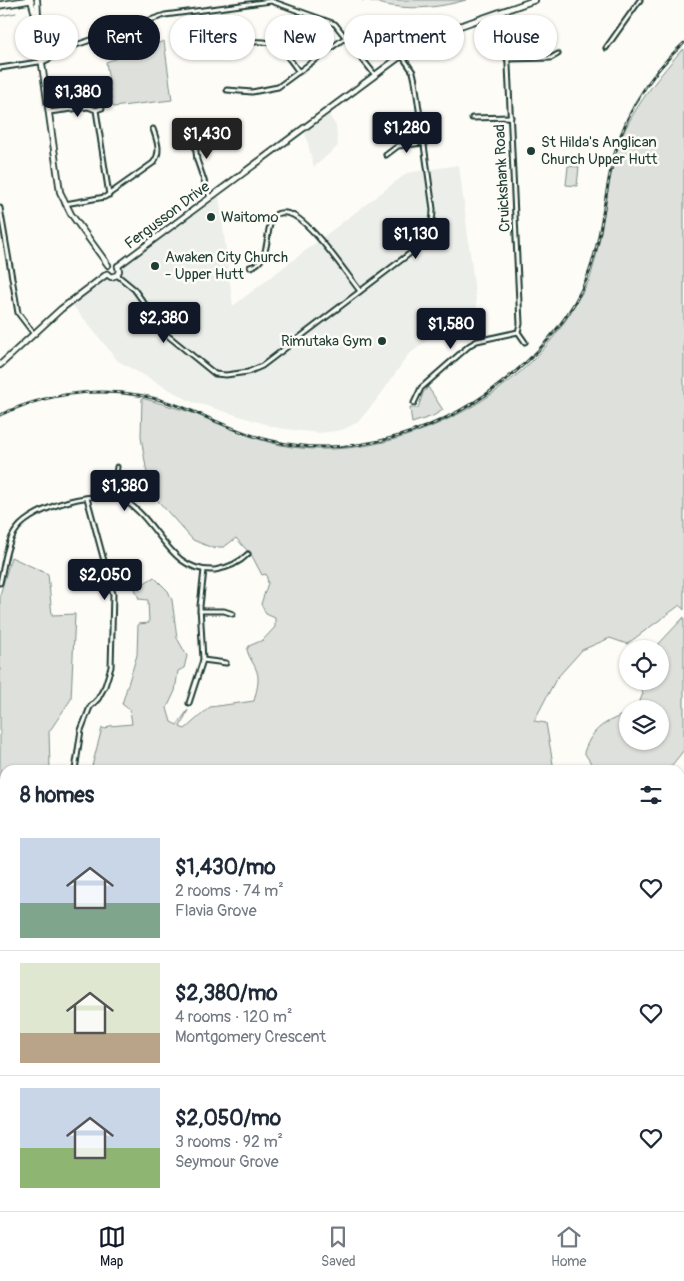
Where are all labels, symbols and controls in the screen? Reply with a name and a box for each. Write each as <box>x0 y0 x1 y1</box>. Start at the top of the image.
chip: Buy <box>15 15 78 60</box>
chip: Rent <box>88 15 160 60</box>
chip: Filters <box>170 15 255 60</box>
chip: New <box>265 15 334 60</box>
chip: Apartment <box>344 15 464 60</box>
chip: House <box>474 15 557 60</box>
pin: $1,380 <box>37 76 119 118</box>
text: $1,380 <box>55 82 101 102</box>
pin: $1,280 <box>366 112 448 154</box>
pin: $1,430 <box>166 118 248 160</box>
text: $1,280 <box>384 118 430 138</box>
text: $1,430 <box>183 124 231 144</box>
street label: Cruickshank Road <box>490 124 515 232</box>
place label: St Hilda's Anglican Church Upper Hutt <box>541 133 658 169</box>
marker: St Hilda's Anglican Church Upper Hutt <box>525 145 537 157</box>
street label: Fergusson Drive <box>121 177 214 254</box>
place label: Waitomo <box>221 208 278 227</box>
marker: Waitomo <box>205 211 217 223</box>
pin: $1,130 <box>375 218 457 260</box>
text: $1,130 <box>393 224 439 244</box>
place label: Awaken City Church - Upper Hutt <box>165 248 288 284</box>
marker: Awaken City Church - Upper Hutt <box>149 260 161 272</box>
pin: $2,380 <box>123 302 205 344</box>
text: $2,380 <box>139 308 189 328</box>
pin: $1,580 <box>410 308 492 350</box>
text: $1,580 <box>428 314 474 334</box>
place label: Rimutaka Gym <box>281 332 372 351</box>
marker: Rimutaka Gym <box>376 335 388 347</box>
pin: $1,380 <box>84 470 166 512</box>
text: $1,380 <box>102 476 148 496</box>
pin: $2,050 <box>64 558 146 601</box>
text: $2,050 <box>79 565 131 585</box>
map controls <box>619 640 669 750</box>
button: locate <box>619 640 669 690</box>
button: layers <box>619 700 669 750</box>
icon: filters <box>637 781 665 809</box>
text: 8 homes <box>20 782 94 809</box>
text: $1,430/mo <box>175 854 276 881</box>
icon: home <box>60 858 120 918</box>
icon: heart <box>637 874 665 902</box>
text: 2 rooms · 74 m² <box>175 881 284 901</box>
text: Flavia Grove <box>175 901 257 921</box>
text: $2,380/mo <box>175 980 278 1007</box>
icon: home <box>60 983 120 1043</box>
icon: heart <box>637 999 665 1027</box>
text: 4 rooms · 120 m² <box>175 1007 292 1027</box>
text: Montgomery Crescent <box>175 1027 326 1047</box>
text: $2,050/mo <box>175 1105 281 1132</box>
icon: home <box>60 1108 120 1168</box>
icon: heart <box>637 1124 665 1152</box>
text: 3 rooms · 92 m² <box>175 1132 283 1152</box>
text: Seymour Grove <box>175 1152 279 1172</box>
tab: Map <box>98 1223 126 1270</box>
tab: Saved <box>321 1223 356 1270</box>
tab: Home <box>551 1223 586 1270</box>

